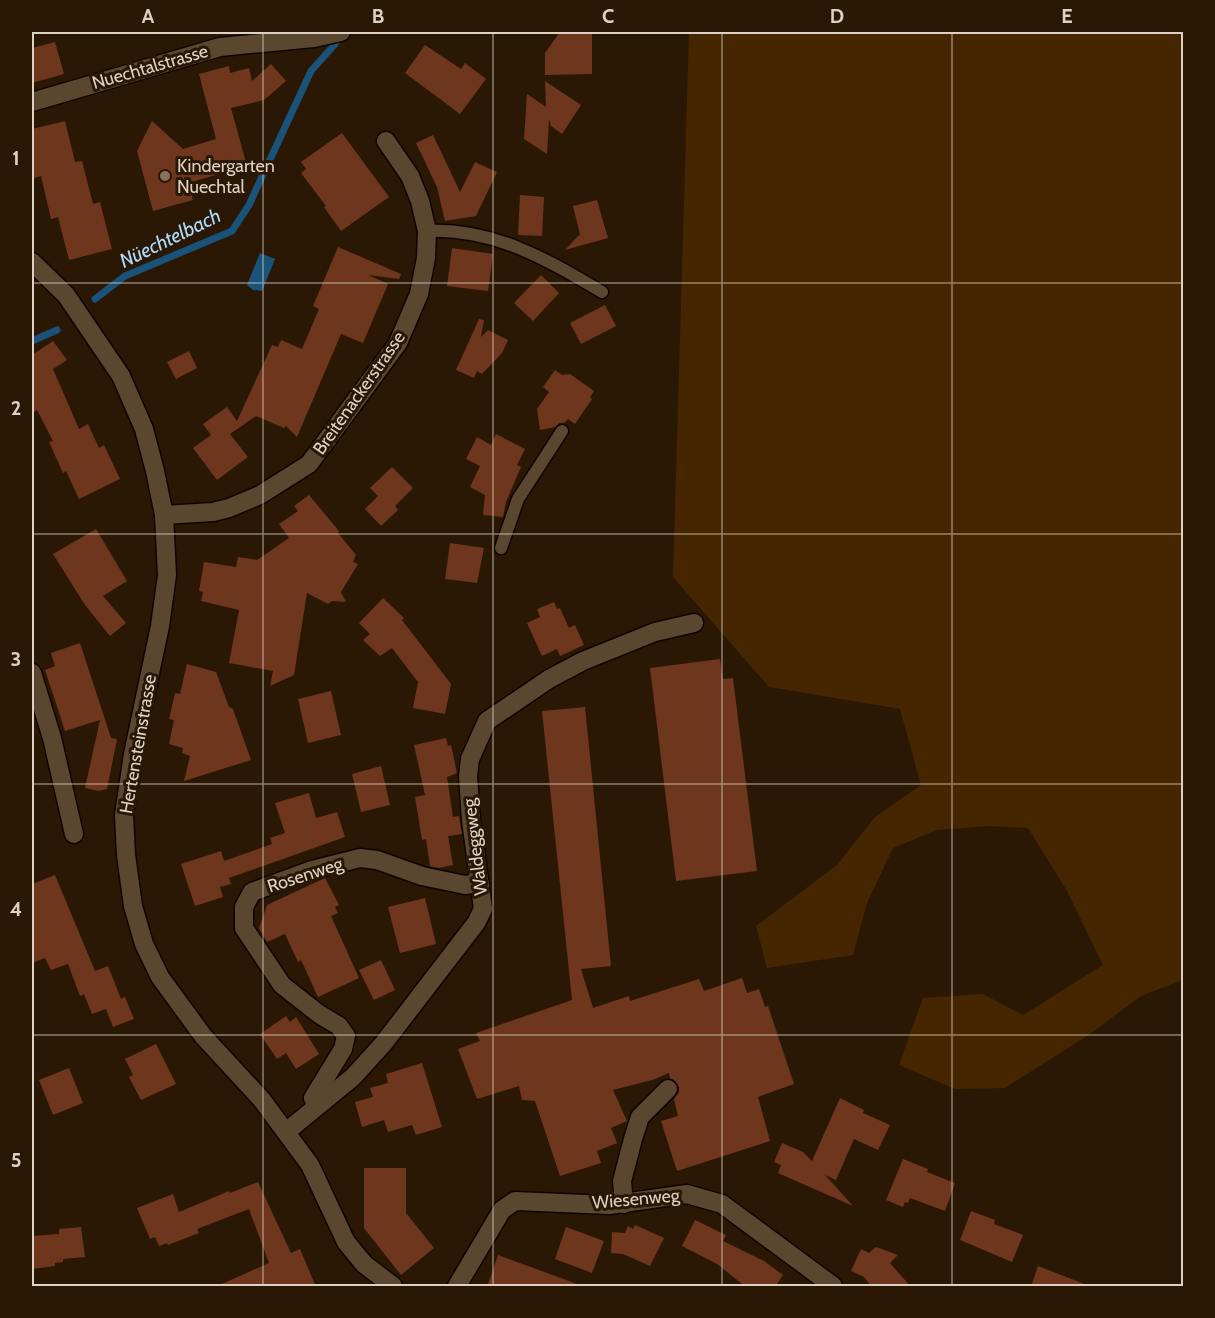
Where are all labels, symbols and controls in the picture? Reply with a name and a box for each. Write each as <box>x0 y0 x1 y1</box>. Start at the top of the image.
text: A <box>142 4 155 28</box>
text: B <box>372 4 384 28</box>
text: C <box>602 4 614 28</box>
text: D <box>830 4 844 28</box>
text: E <box>1061 4 1073 28</box>
street label: Nuechtalstrasse <box>89 40 211 94</box>
text: 1 <box>12 146 20 170</box>
place label: Kindergarten Nuechtal <box>177 155 275 198</box>
marker: Kindergarten Nuechtal <box>158 169 172 183</box>
water label: Nüechtelbach <box>115 203 225 273</box>
street label: Breitenackerstrasse <box>308 327 410 459</box>
text: 2 <box>11 396 21 420</box>
text: 3 <box>11 647 21 671</box>
street label: Hertensteinstrasse <box>115 673 161 815</box>
street label: Waldeggweg <box>458 796 492 897</box>
street label: Rosenweg <box>264 852 347 898</box>
text: 4 <box>10 897 22 921</box>
text: 5 <box>11 1148 21 1172</box>
street label: Wiesenweg <box>591 1184 682 1214</box>

